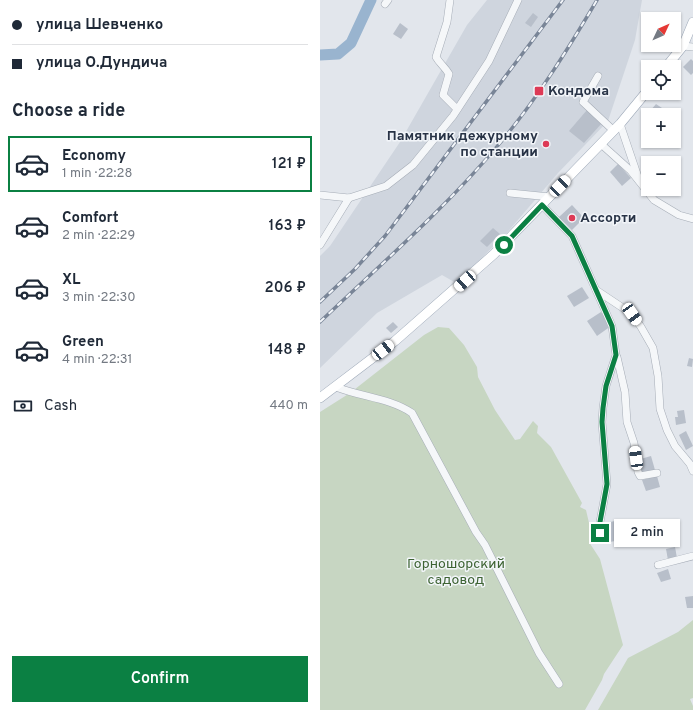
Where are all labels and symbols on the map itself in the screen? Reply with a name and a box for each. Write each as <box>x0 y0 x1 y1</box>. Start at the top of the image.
north arrow <box>641 12 681 52</box>
place label: Кондома <box>548 83 609 100</box>
marker: Кондома <box>533 85 545 97</box>
place label: Памятник дежурному по станции <box>387 128 538 161</box>
marker: Памятник дежурному по станции <box>541 139 551 149</box>
car <box>547 173 573 199</box>
place label: Ассорти <box>580 210 636 227</box>
marker: Ассорти <box>567 213 577 223</box>
route start <box>495 236 513 254</box>
car <box>452 269 478 293</box>
car <box>620 301 644 327</box>
car <box>370 338 396 362</box>
car <box>628 445 644 471</box>
callout: 2 min <box>614 519 680 547</box>
route end <box>591 524 609 542</box>
park label: Горношорский садовод <box>407 556 505 589</box>

